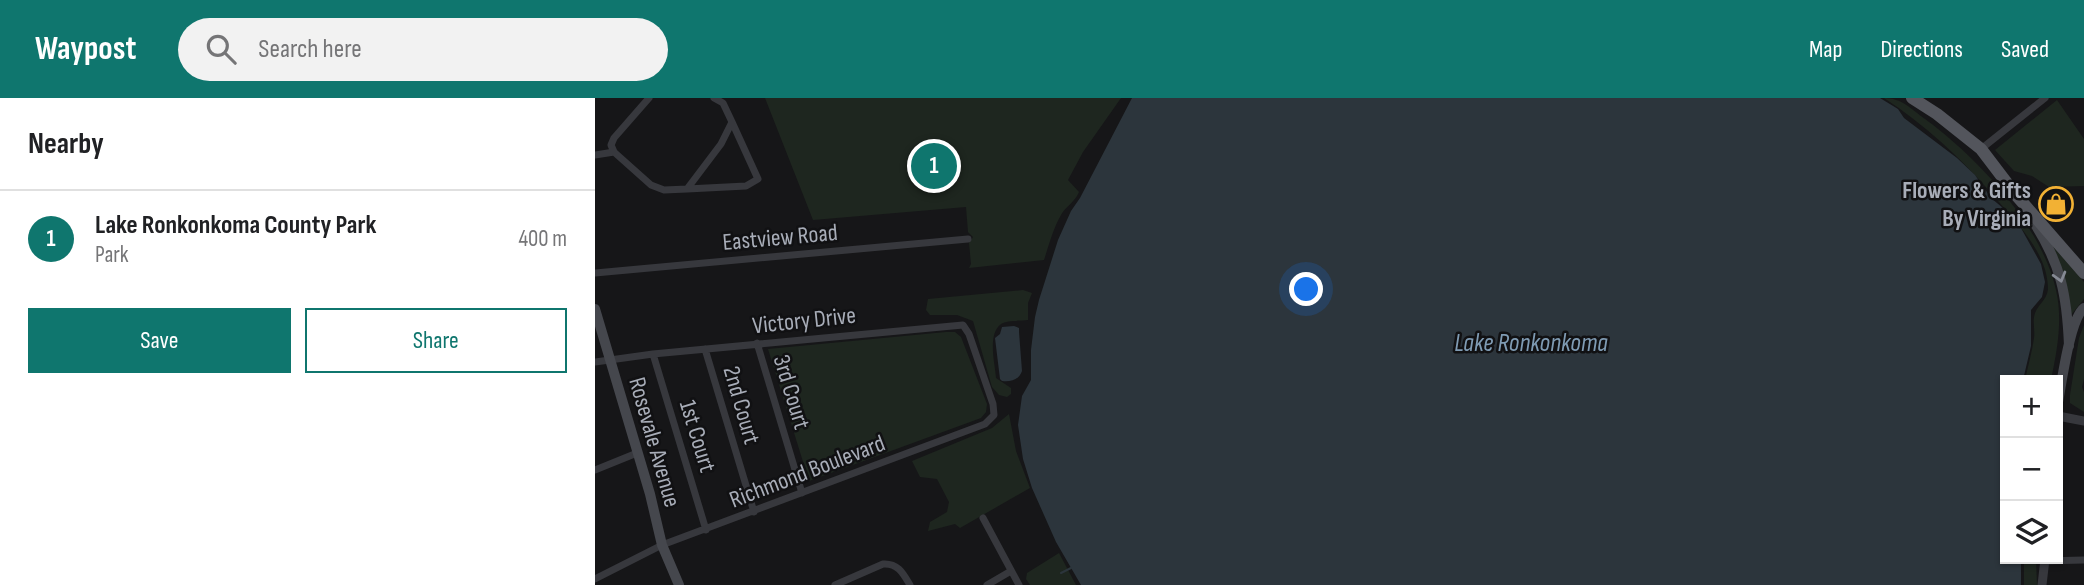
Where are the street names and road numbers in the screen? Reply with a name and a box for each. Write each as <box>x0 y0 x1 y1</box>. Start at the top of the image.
street label: Eastview Road <box>721 218 839 257</box>
street label: Victory Drive <box>751 301 857 340</box>
street label: 3rd Court <box>767 351 817 433</box>
street label: 2nd Court <box>717 363 766 448</box>
street label: Rosevale Avenue <box>622 374 687 510</box>
street label: 1st Court <box>673 396 722 476</box>
street label: Richmond Boulevard <box>725 429 889 514</box>

